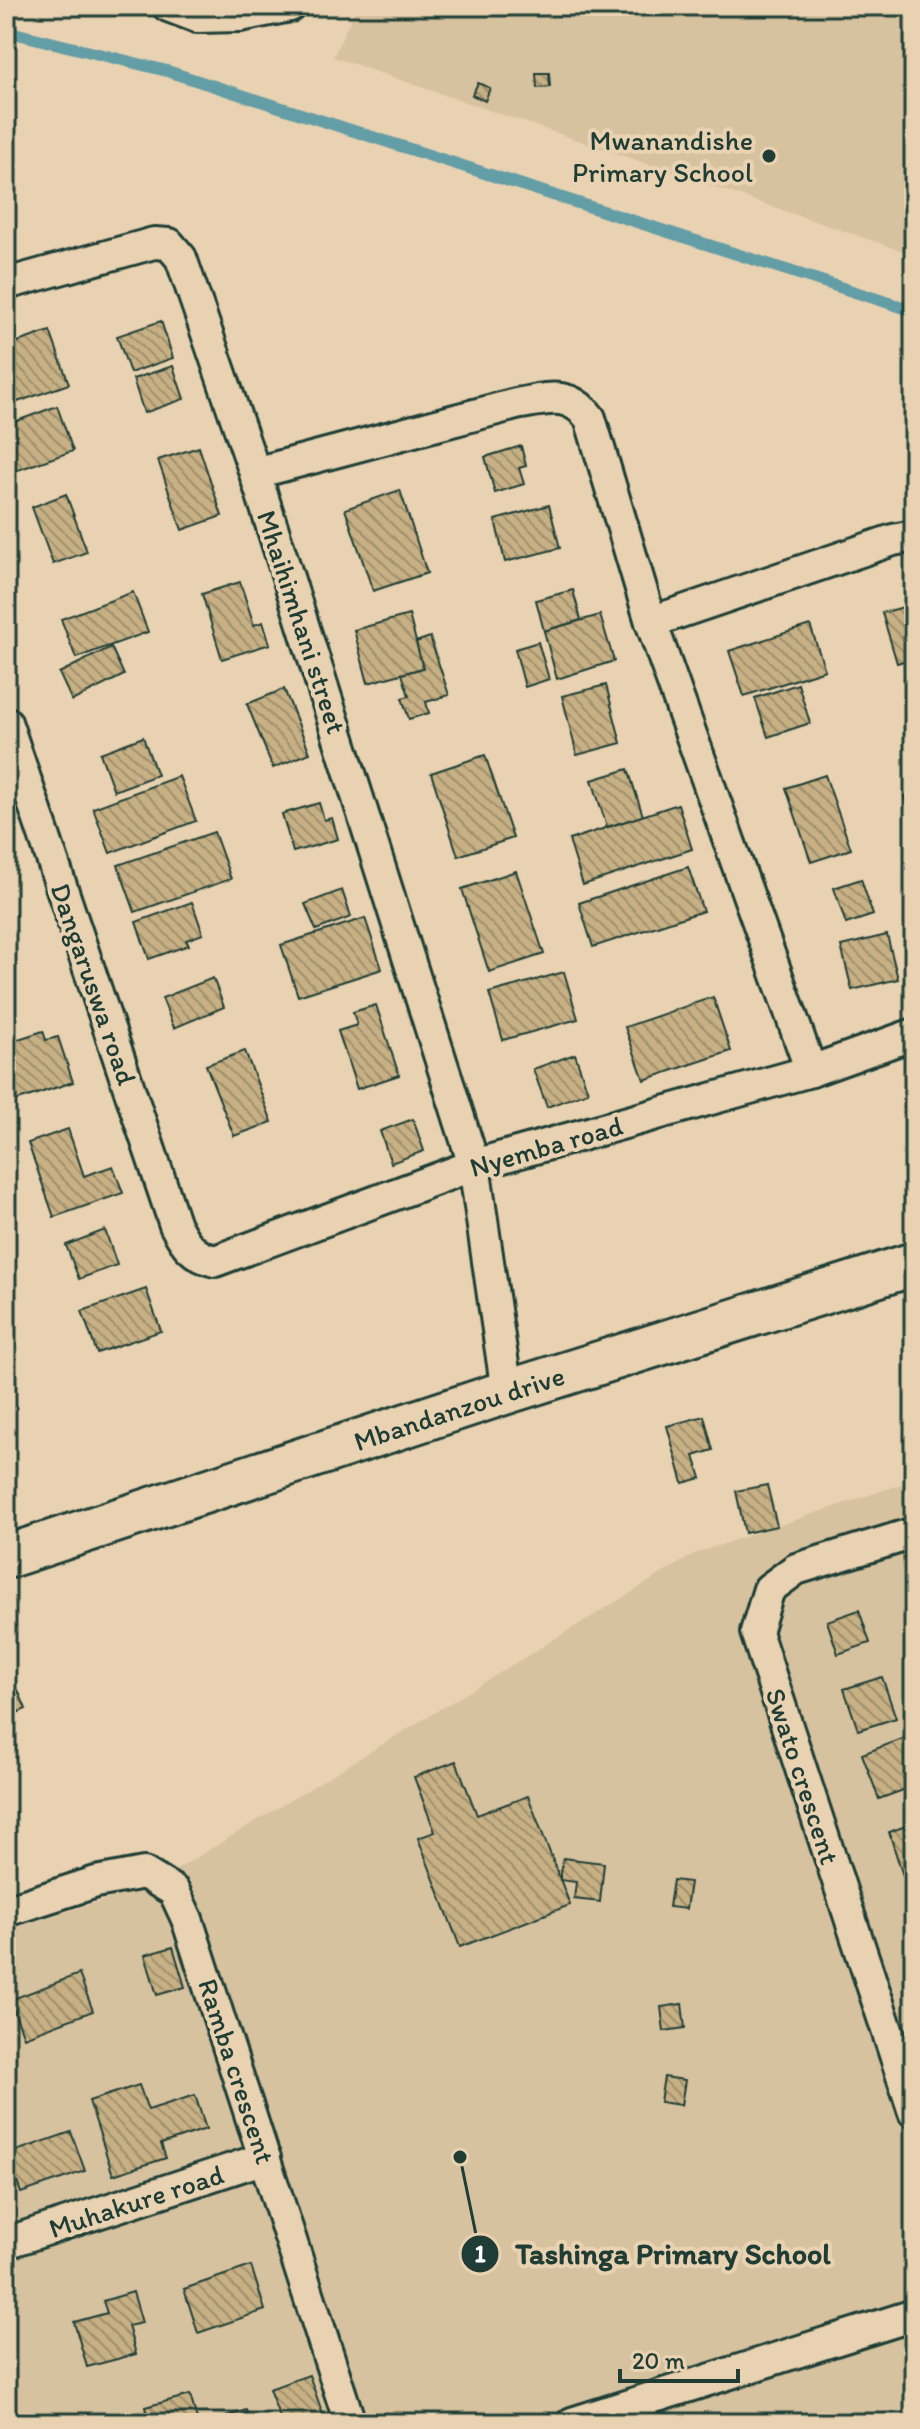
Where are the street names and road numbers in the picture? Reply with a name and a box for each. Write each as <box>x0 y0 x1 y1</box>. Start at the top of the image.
street label: Mhaihimhani street <box>250 506 354 738</box>
street label: Dangaruswa road <box>44 879 145 1090</box>
street label: Nyemba road <box>466 1108 626 1184</box>
street label: Mbandanzou drive <box>349 1358 569 1458</box>
street label: Swato crescent <box>759 1684 847 1868</box>
street label: Ramba crescent <box>191 1974 283 2168</box>
street label: Muhakure road <box>44 2157 228 2245</box>

